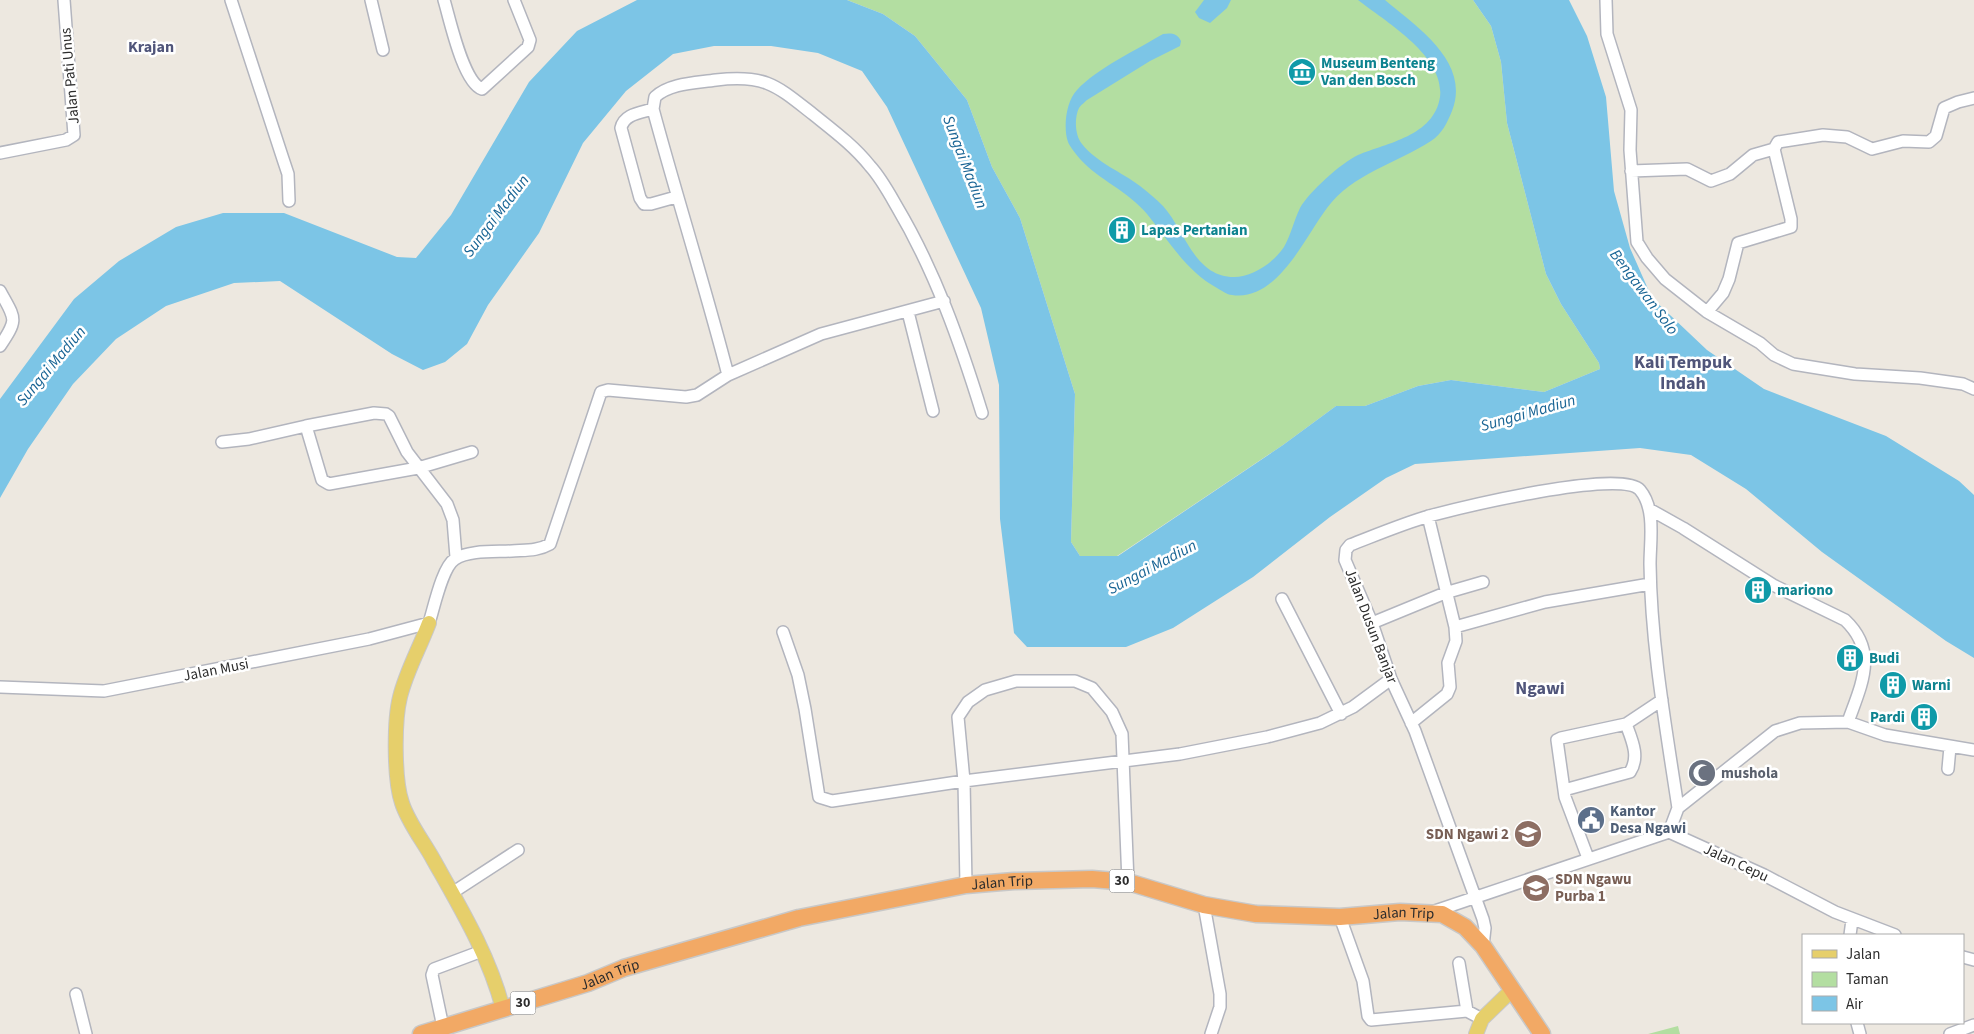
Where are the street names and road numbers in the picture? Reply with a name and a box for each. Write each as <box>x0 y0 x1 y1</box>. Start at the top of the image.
street label: Jalan Pati Unus <box>55 27 85 125</box>
street label: Jalan Dusun Banjar <box>1339 566 1403 687</box>
street label: Jalan Musi <box>181 653 251 687</box>
street label: Jalan Cepu <box>1700 839 1772 887</box>
road number: 30 <box>1110 869 1134 892</box>
street label: Jalan Trip <box>970 870 1033 895</box>
street label: Jalan Trip <box>1372 901 1435 925</box>
street label: Jalan Trip <box>578 954 642 995</box>
road number: 30 <box>510 991 536 1014</box>

